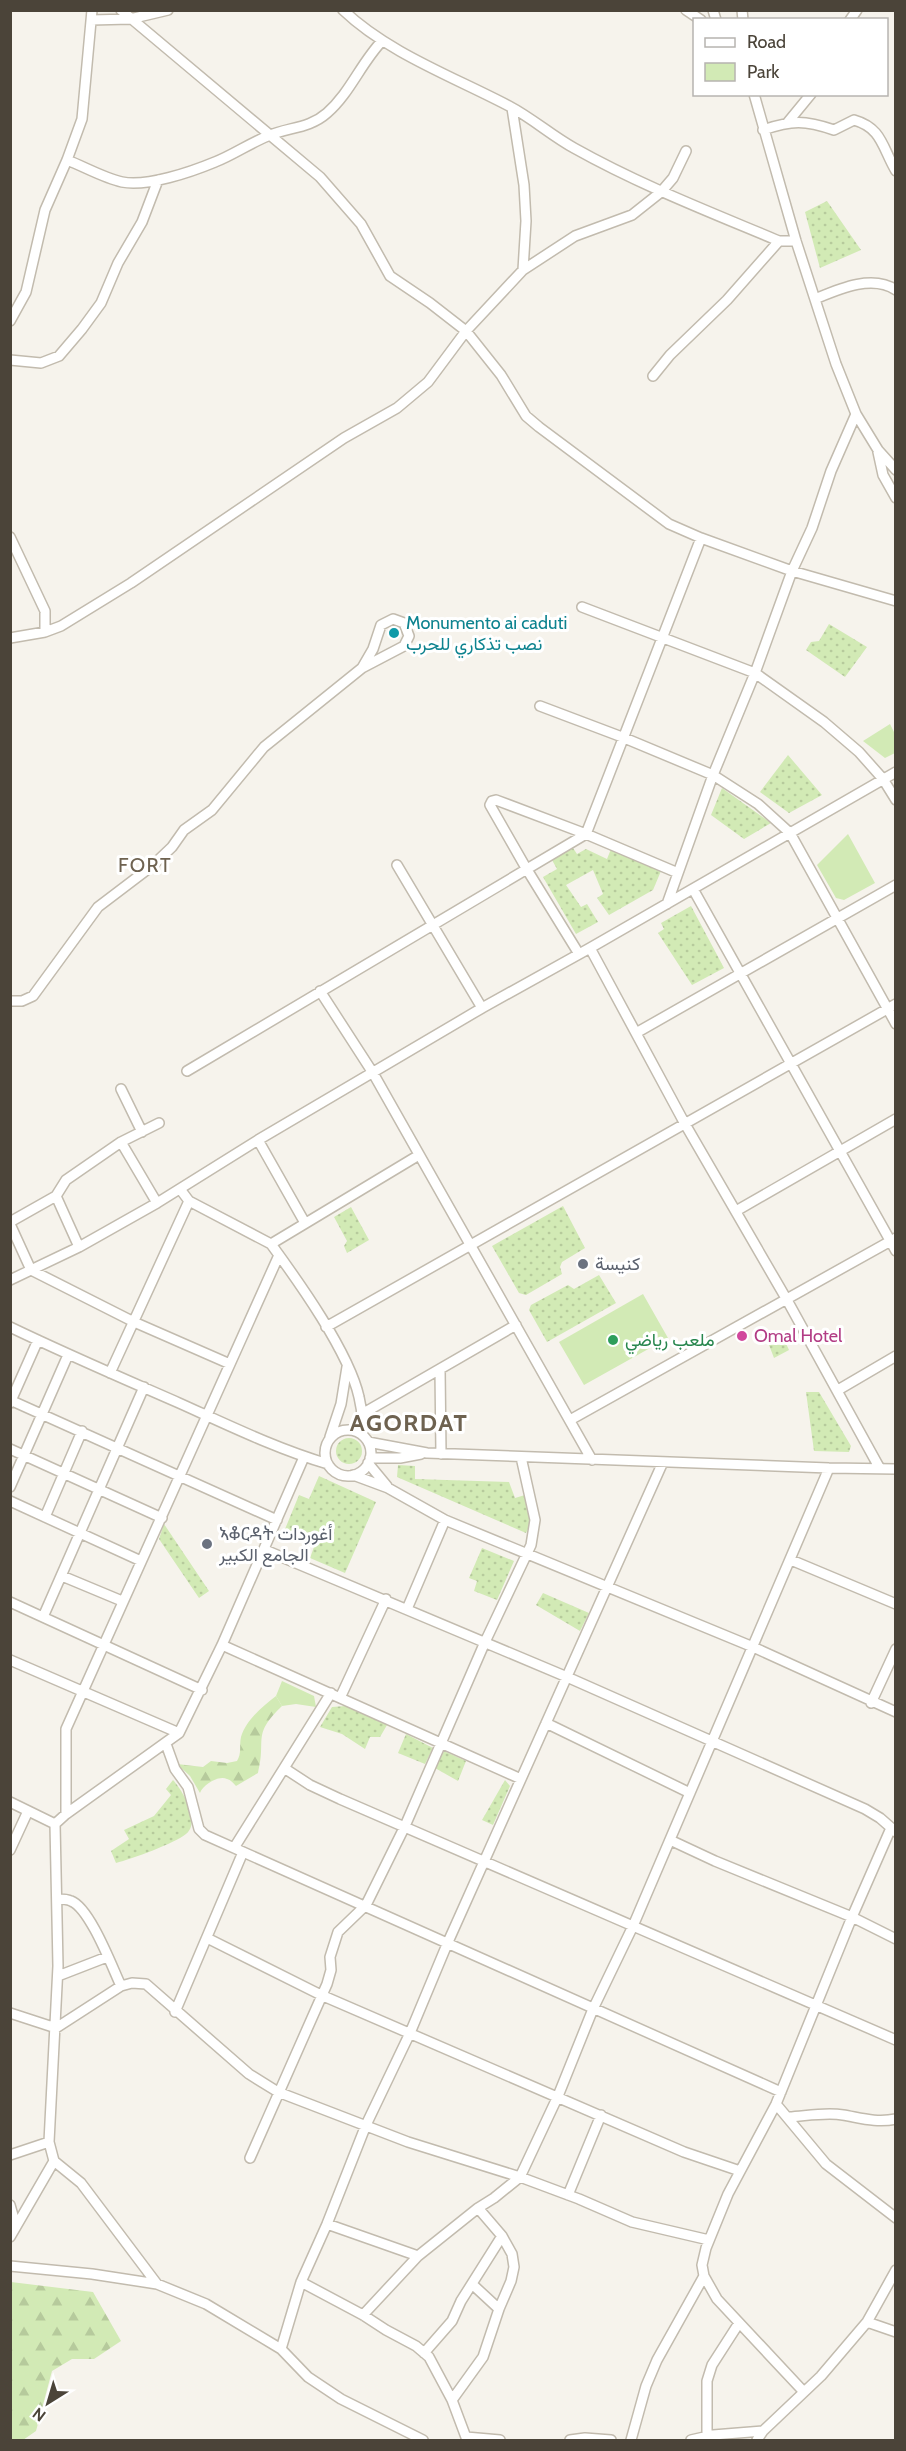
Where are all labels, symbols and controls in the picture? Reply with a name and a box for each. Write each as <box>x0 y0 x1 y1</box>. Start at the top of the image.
legend <box>693 18 888 96</box>
text: Road <box>747 31 786 53</box>
text: Park <box>747 61 780 83</box>
place label: Monumento ai caduti نصب تذكاري للحرب <box>406 612 567 659</box>
marker: Monumento ai caduti نصب تذكاري للحرب <box>387 626 401 640</box>
district label: FORT <box>118 853 172 877</box>
place label: كنيسة <box>595 1253 640 1275</box>
marker: كنيسة <box>576 1257 590 1271</box>
place label: Omal Hotel <box>754 1325 843 1347</box>
place label: ملعب رياضي <box>625 1329 715 1355</box>
marker: Omal Hotel <box>735 1329 749 1343</box>
marker: ملعب رياضي <box>606 1333 620 1347</box>
district label: AGORDAT <box>350 1408 468 1437</box>
place label: ኣቆርዳት أغوردات الجامع الكبير <box>218 1523 332 1567</box>
marker: ኣቆርዳት أغوردات الجامع الكبير <box>200 1537 214 1551</box>
north arrow <box>18 2373 78 2433</box>
text: N <box>29 2404 50 2426</box>

